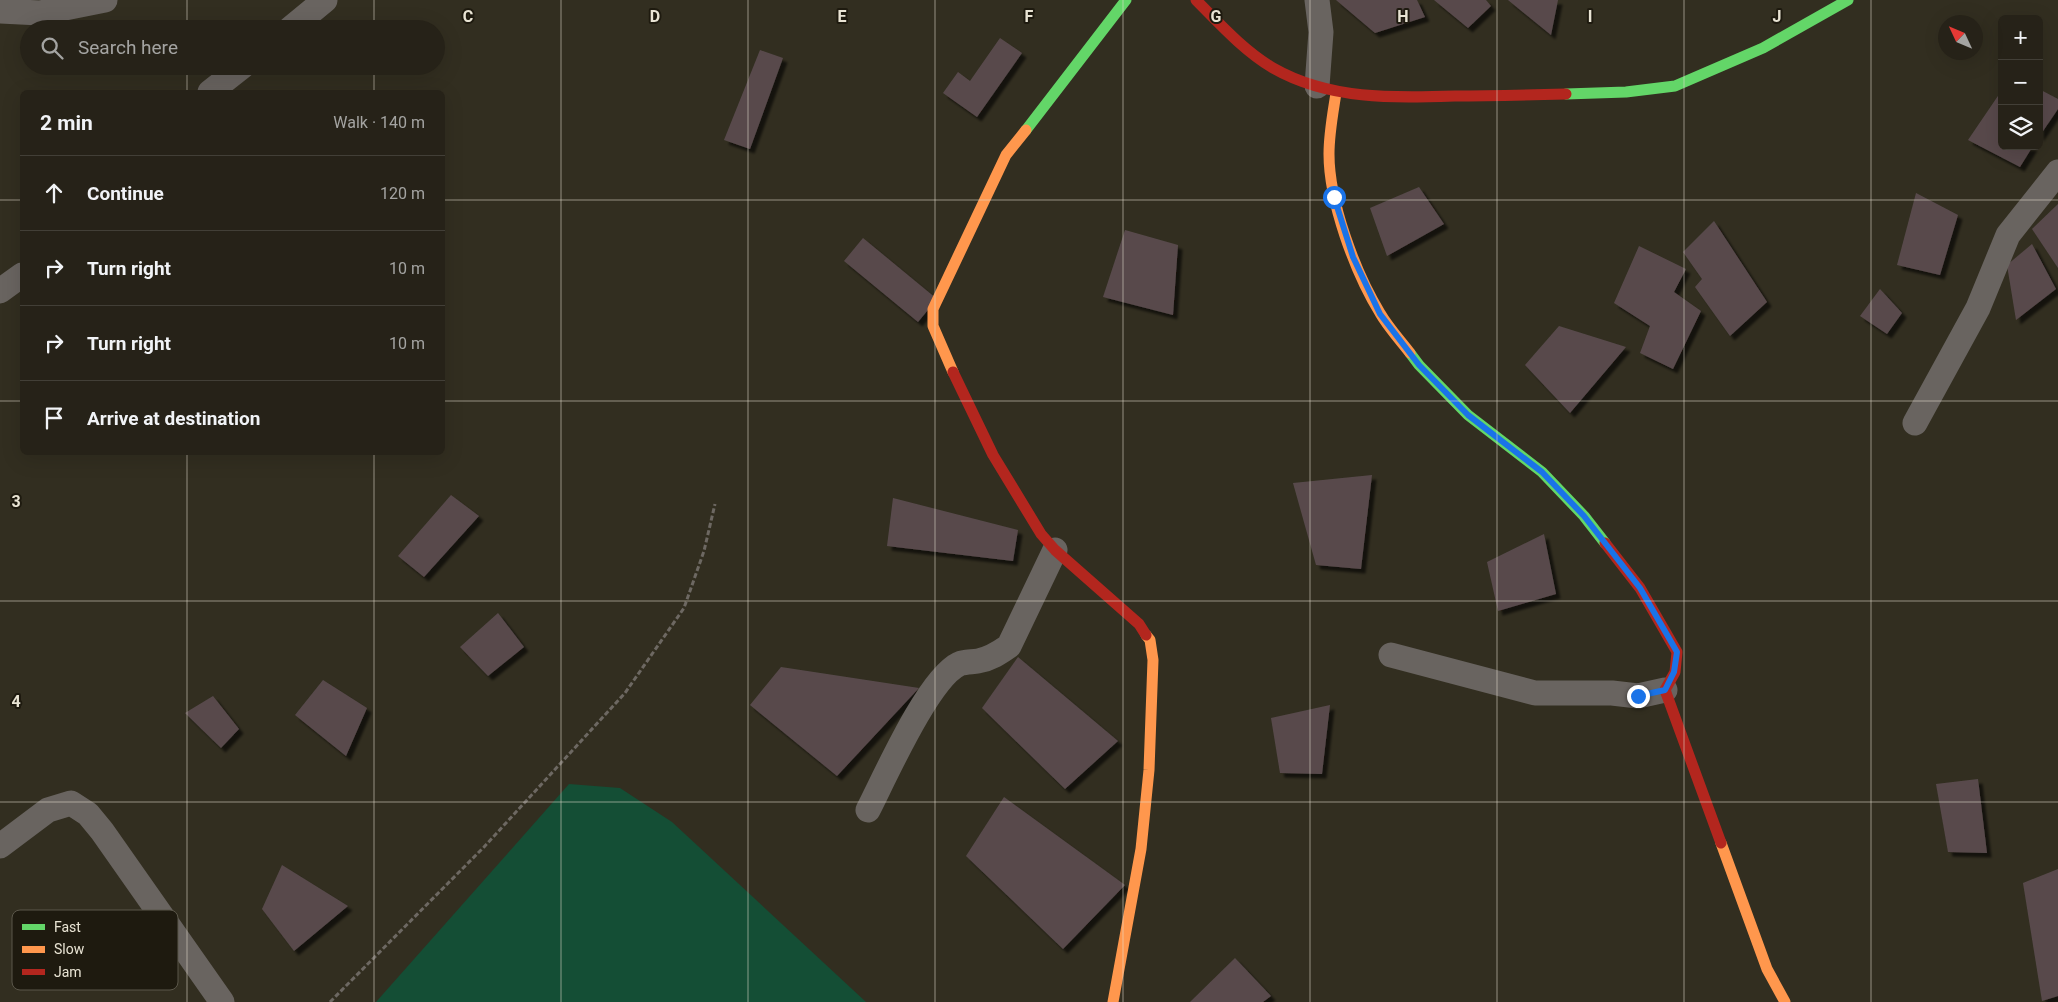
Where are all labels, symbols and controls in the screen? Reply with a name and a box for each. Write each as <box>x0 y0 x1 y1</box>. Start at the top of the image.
text: C <box>463 7 473 26</box>
text: D <box>650 7 660 26</box>
text: E <box>838 7 847 26</box>
text: F <box>1025 7 1034 26</box>
text: G <box>1211 7 1222 26</box>
text: H <box>1397 7 1409 26</box>
text: I <box>1588 7 1592 26</box>
text: J <box>1773 7 1781 26</box>
north arrow <box>1938 15 1983 60</box>
map controls <box>1998 15 2043 150</box>
button: + <box>1998 15 2043 60</box>
search box <box>20 20 445 75</box>
icon: search <box>38 34 66 62</box>
text: Search here <box>78 36 178 59</box>
button: − <box>1998 60 2043 105</box>
button: layers <box>1998 105 2043 150</box>
text: 2 min <box>40 111 93 135</box>
text: Walk · 140 m <box>333 113 425 132</box>
icon: ahead <box>40 179 68 207</box>
text: Continue <box>87 182 164 205</box>
text: 120 m <box>380 184 425 203</box>
route start <box>1323 186 1346 209</box>
icon: right <box>40 254 68 282</box>
text: Turn right <box>87 257 171 280</box>
text: 10 m <box>389 259 425 278</box>
icon: right <box>40 329 68 357</box>
text: Turn right <box>87 332 171 355</box>
text: 10 m <box>389 334 425 353</box>
icon: arrive <box>40 404 68 432</box>
text: Arrive at destination <box>87 407 260 430</box>
text: 3 <box>11 492 21 511</box>
route end <box>1627 685 1650 708</box>
text: 4 <box>11 692 21 711</box>
legend <box>12 910 178 990</box>
text: Fast <box>54 919 81 935</box>
text: Slow <box>54 941 85 957</box>
text: Jam <box>54 964 82 980</box>

